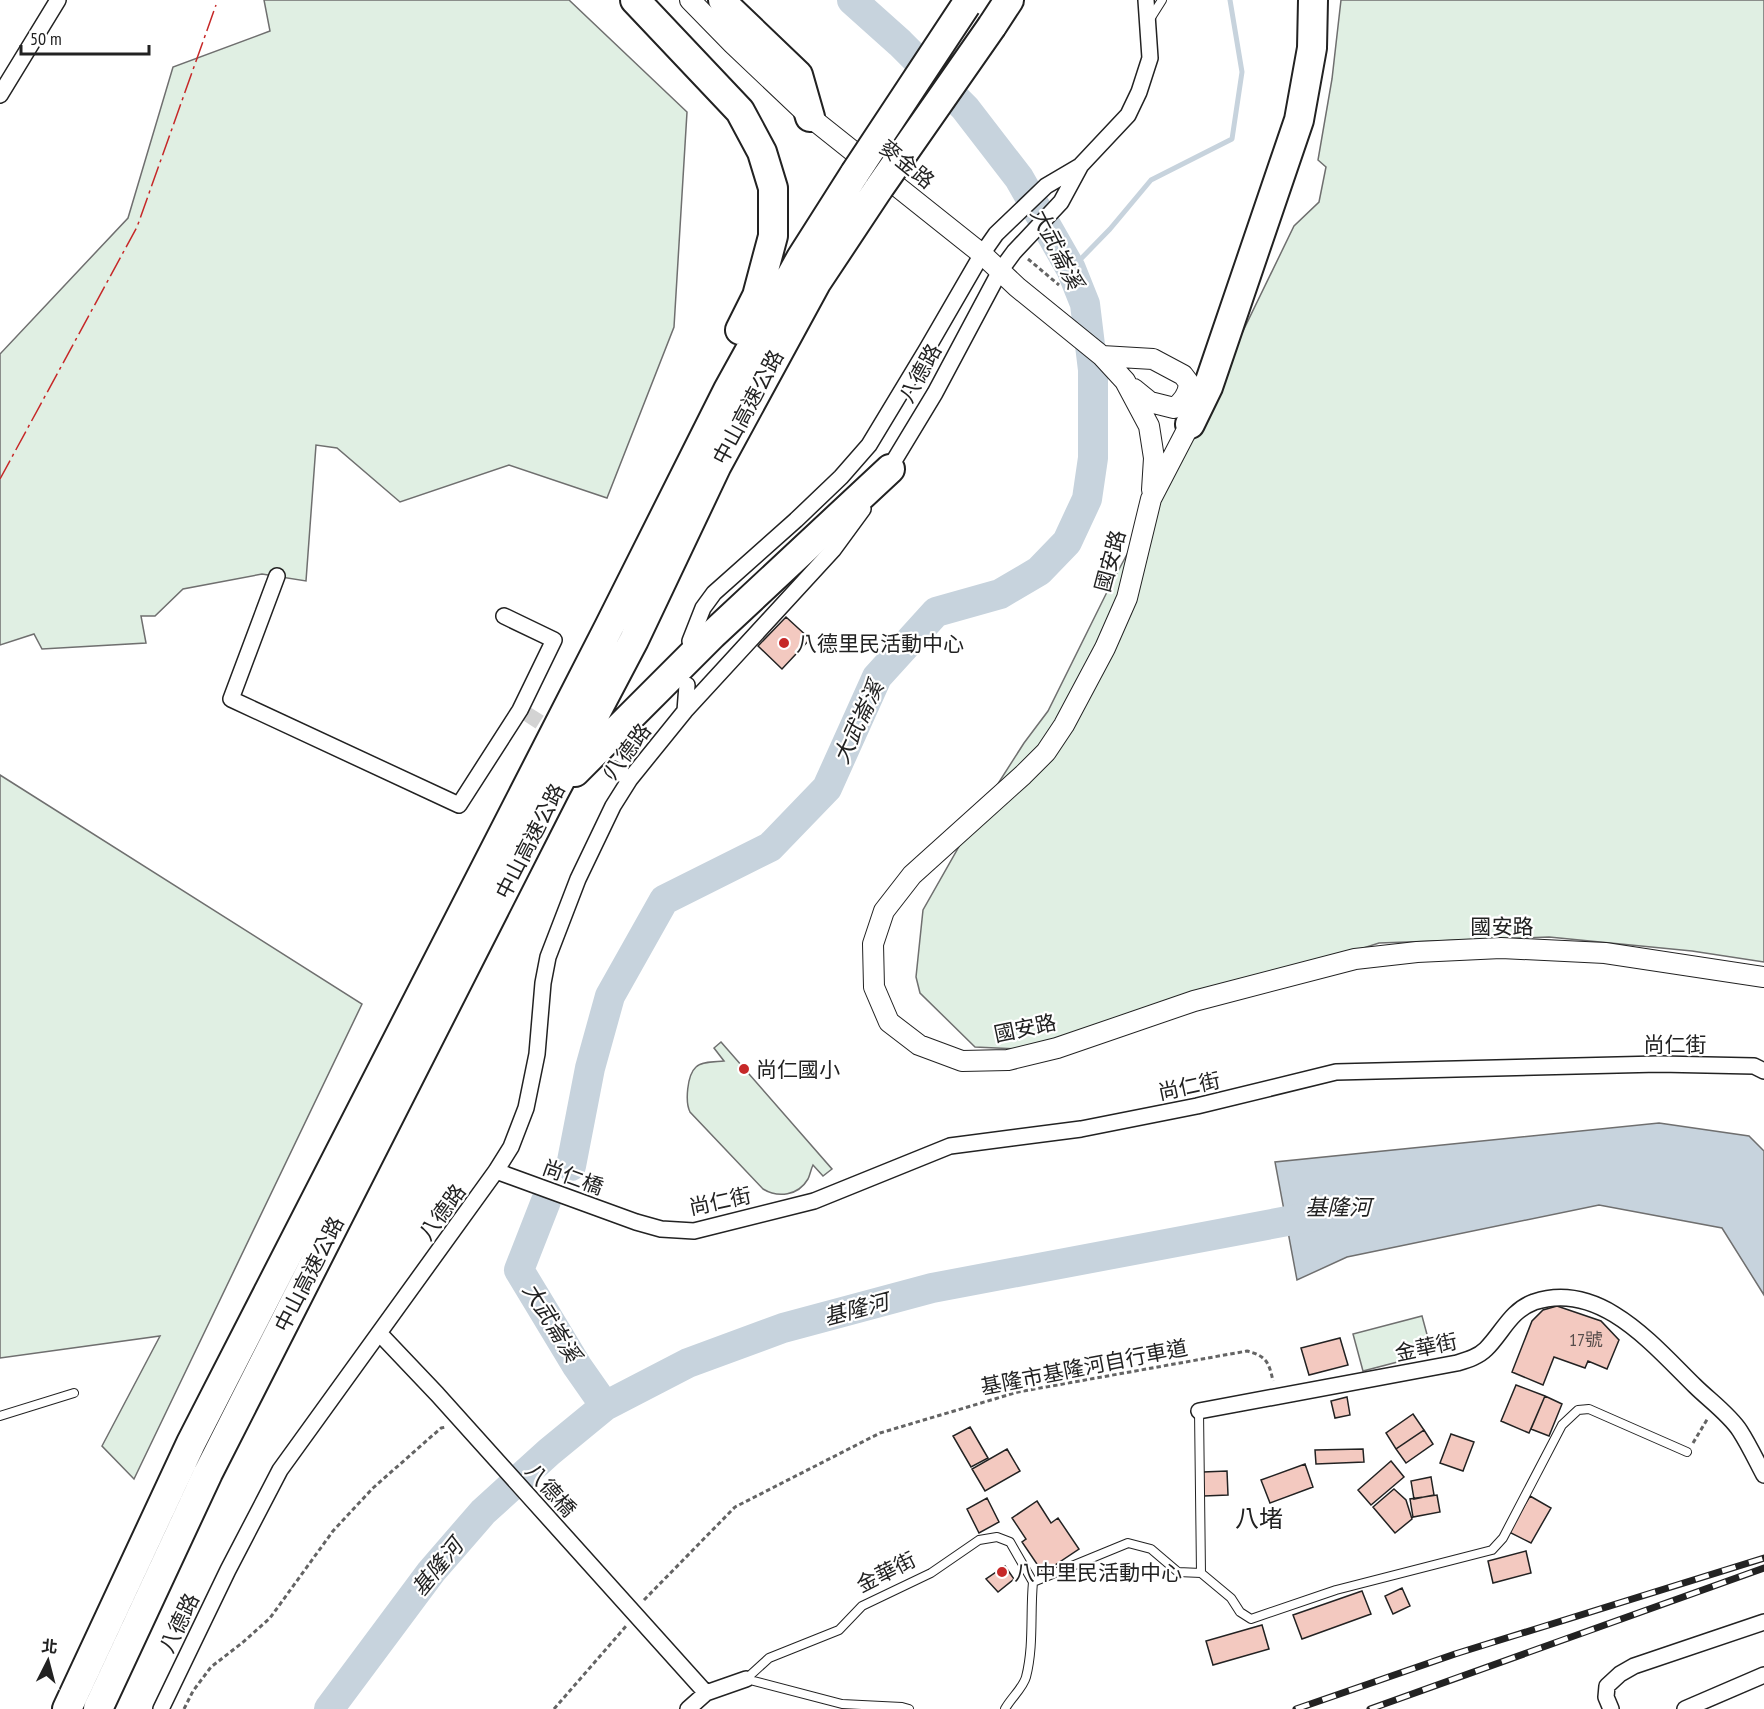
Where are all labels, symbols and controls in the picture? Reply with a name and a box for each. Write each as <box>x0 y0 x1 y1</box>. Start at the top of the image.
scale bar <box>21 18 148 56</box>
text: 50 m <box>30 27 62 50</box>
street label: 麥金路 <box>874 134 940 194</box>
water label: 大武崙溪 <box>1025 202 1091 296</box>
street label: 八德路 <box>893 339 947 407</box>
street label: 中山高速公路 <box>707 345 789 469</box>
street label: 國安路 <box>1089 527 1131 595</box>
place label: 八德里民活動中心 <box>796 630 964 657</box>
marker: 八德里民活動中心 <box>777 636 791 650</box>
water label: 大武崙溪 <box>827 673 891 768</box>
street label: 八德路 <box>597 718 657 784</box>
street label: 中山高速公路 <box>489 779 571 903</box>
street label: 國安路 <box>1471 913 1534 940</box>
street label: 國安路 <box>991 1008 1059 1048</box>
street label: 尚仁街 <box>1644 1031 1707 1058</box>
place label: 尚仁國小 <box>756 1056 840 1083</box>
marker: 尚仁國小 <box>737 1062 751 1076</box>
street label: 尚仁街 <box>1155 1066 1223 1106</box>
street label: 尚仁橋 <box>539 1154 607 1200</box>
street label: 八德路 <box>413 1179 471 1245</box>
street label: 尚仁街 <box>686 1181 754 1221</box>
water label: 基隆河 <box>1305 1193 1375 1221</box>
street label: 中山高速公路 <box>268 1212 350 1336</box>
water label: 大武崙溪 <box>517 1277 589 1369</box>
water label: 基隆河 <box>820 1286 895 1331</box>
street label: 金華街 <box>1392 1327 1460 1367</box>
house number: 17號 <box>1569 1328 1603 1351</box>
street label: 基隆市基隆河自行車道 <box>978 1334 1190 1400</box>
street label: 八德橋 <box>520 1458 582 1522</box>
district label: 八堵 <box>1235 1503 1283 1534</box>
water label: 基隆河 <box>405 1529 471 1601</box>
street label: 金華街 <box>852 1546 920 1598</box>
place label: 八中里民活動中心 <box>1014 1559 1182 1586</box>
marker: 八中里民活動中心 <box>995 1565 1009 1579</box>
street label: 八德路 <box>153 1589 205 1657</box>
north arrow <box>18 1631 78 1691</box>
text: 北 <box>41 1635 59 1657</box>

